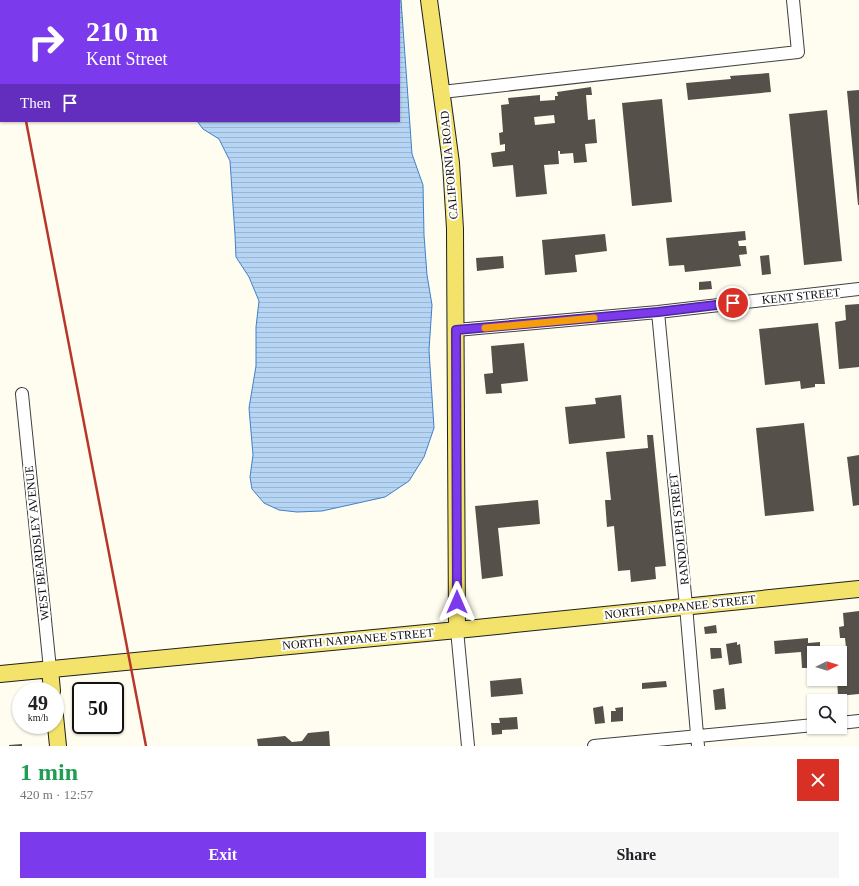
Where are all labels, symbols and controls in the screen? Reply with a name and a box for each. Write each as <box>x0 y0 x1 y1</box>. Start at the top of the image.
icon: right <box>20 16 72 68</box>
text: 210 m <box>86 16 158 47</box>
text: Kent Street <box>86 49 167 69</box>
icon: arrive <box>59 92 81 114</box>
text: Then <box>20 95 51 111</box>
street label: CALIFORNIA ROAD <box>437 110 461 220</box>
street label: KENT STREET <box>761 285 842 307</box>
pin <box>716 286 750 320</box>
icon: arrive <box>722 292 744 314</box>
street label: WEST BEARDSLEY AVENUE <box>22 465 52 621</box>
street label: RANDOLPH STREET <box>666 472 692 586</box>
position arrow <box>436 581 478 623</box>
street label: NORTH NAPPANEE STREET <box>604 592 757 622</box>
street label: NORTH NAPPANEE STREET <box>282 625 435 653</box>
north arrow <box>807 646 847 686</box>
map controls <box>807 646 847 734</box>
speed limit sign: 50 <box>72 682 124 734</box>
text: 49 <box>28 692 48 714</box>
button: search <box>807 694 847 734</box>
text: km/h <box>28 712 48 723</box>
text: 1 min <box>20 759 78 785</box>
button: close <box>797 759 839 801</box>
text: 420 m · 12:57 <box>20 787 93 802</box>
button: Exit <box>20 832 426 878</box>
button: Share <box>434 832 839 878</box>

